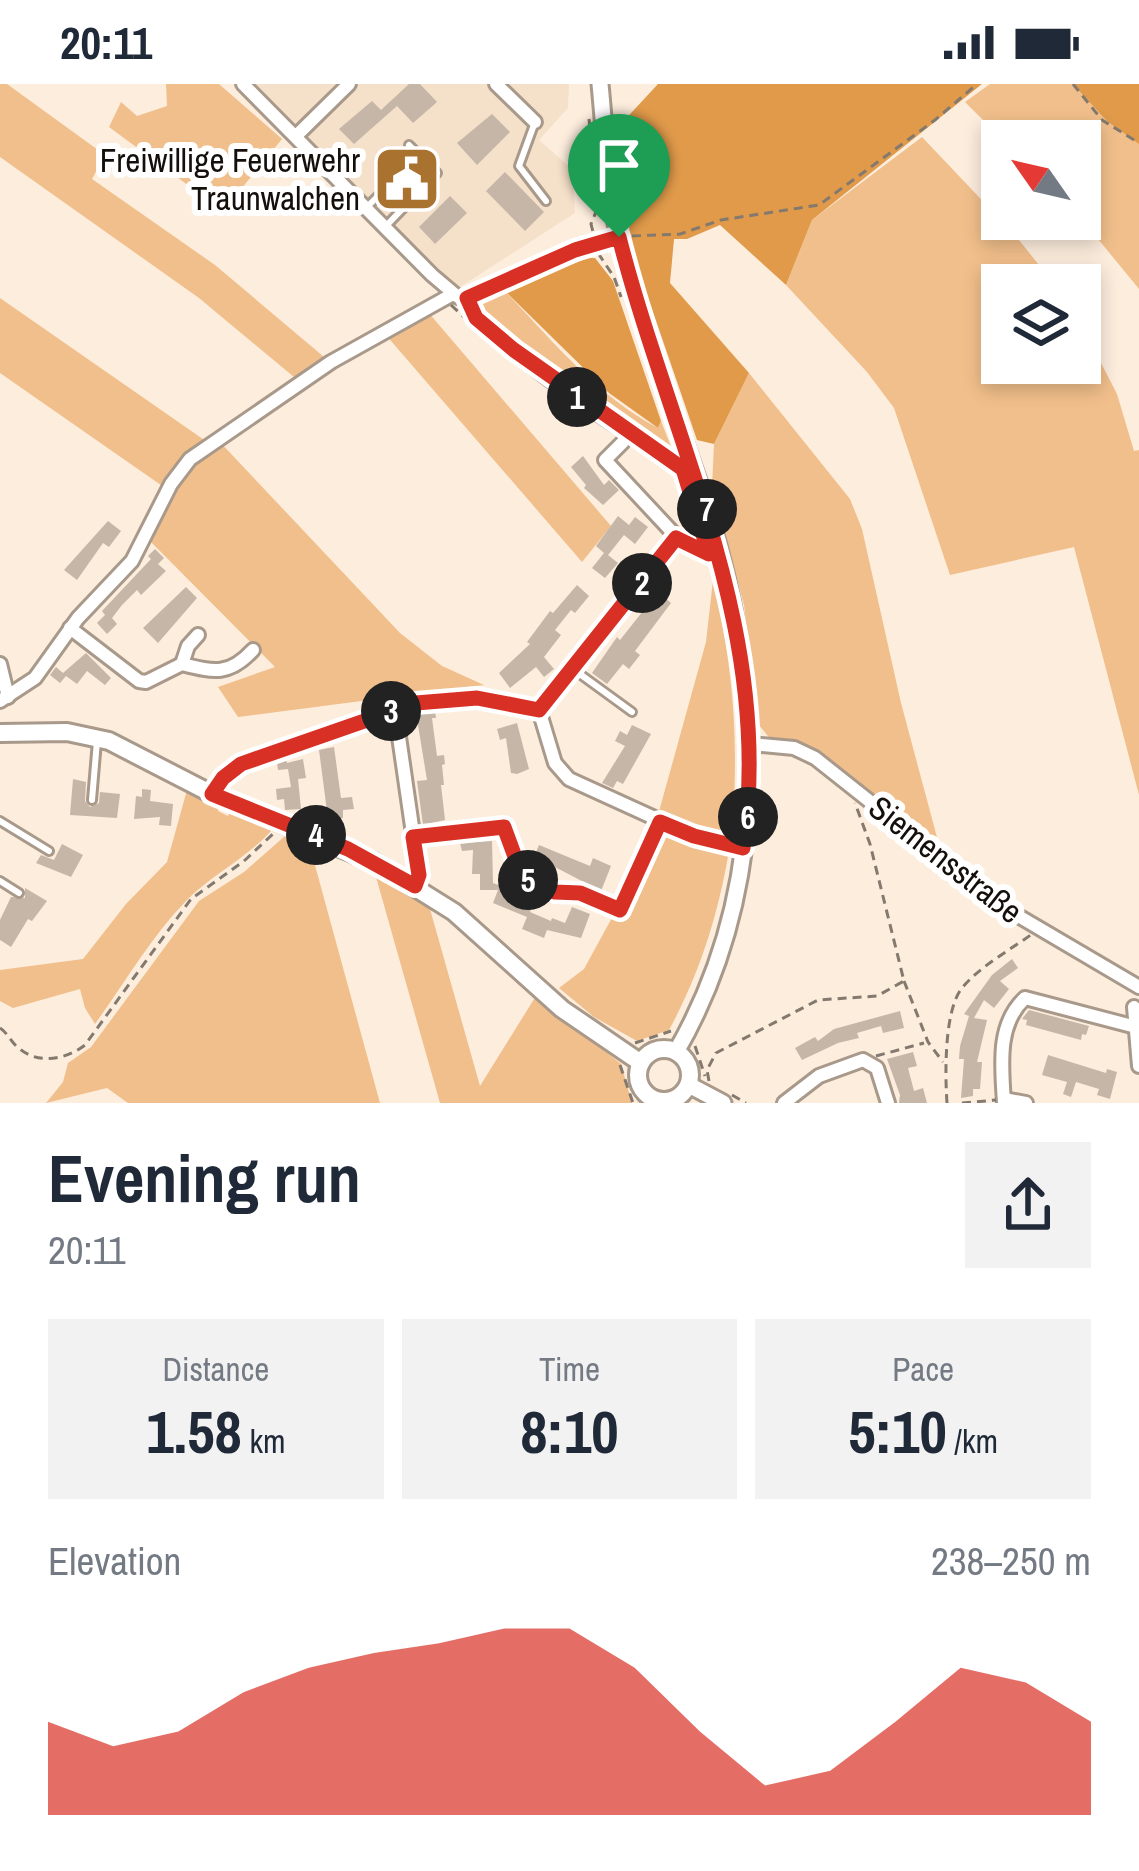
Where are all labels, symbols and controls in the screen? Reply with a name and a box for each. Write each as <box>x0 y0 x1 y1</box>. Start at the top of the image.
text: 20:11 <box>60 12 152 73</box>
pin <box>568 114 670 237</box>
north arrow <box>981 120 1101 240</box>
map controls <box>981 120 1101 384</box>
icon: arrive <box>586 132 652 198</box>
place label: Freiwillige Feuerwehr Traunwalchen <box>100 138 360 220</box>
public building icon: Freiwillige Feuerwehr Traunwalchen <box>372 144 442 214</box>
button: layers <box>981 264 1101 384</box>
pin: 1 <box>547 367 607 427</box>
text: 1 <box>569 375 585 419</box>
pin: 7 <box>677 479 737 539</box>
text: 7 <box>699 487 715 531</box>
pin: 2 <box>612 553 672 613</box>
text: 2 <box>634 561 650 605</box>
pin: 3 <box>361 681 421 741</box>
text: 3 <box>383 689 399 733</box>
street label: Siemensstraße <box>860 785 1032 933</box>
pin: 6 <box>718 787 778 847</box>
text: 6 <box>740 795 756 839</box>
pin: 4 <box>286 805 346 865</box>
text: 4 <box>308 813 324 857</box>
pin: 5 <box>498 850 558 910</box>
text: 5 <box>520 858 536 902</box>
text: Evening run <box>48 1134 361 1223</box>
button: share <box>965 1142 1091 1268</box>
text: 20:11 <box>48 1224 126 1276</box>
text: Distance <box>162 1347 269 1391</box>
text: Time <box>539 1347 600 1391</box>
text: Pace <box>892 1347 954 1391</box>
text: 1.58 <box>146 1391 242 1472</box>
text: 8:10 <box>520 1391 619 1472</box>
text: 5:10 <box>848 1391 947 1472</box>
text: km <box>242 1419 286 1463</box>
text: /km <box>947 1419 998 1463</box>
text: Elevation <box>48 1535 181 1587</box>
text: 238–250 m <box>931 1535 1091 1587</box>

